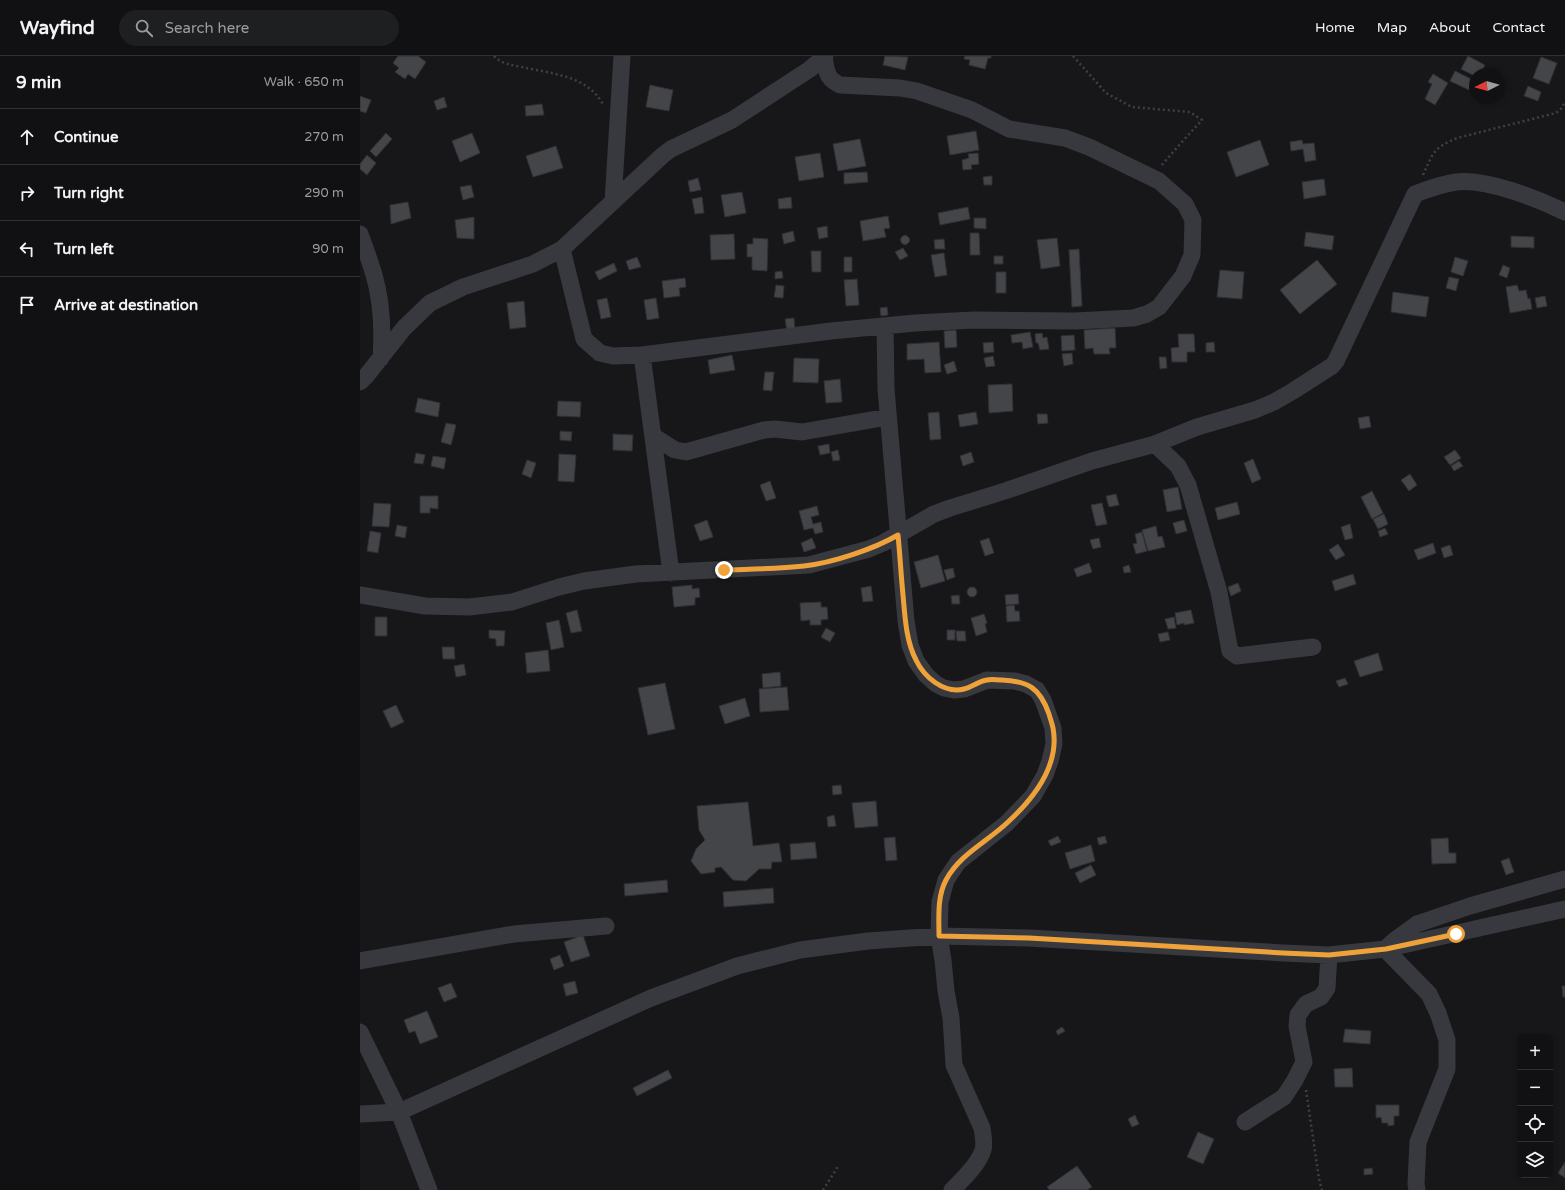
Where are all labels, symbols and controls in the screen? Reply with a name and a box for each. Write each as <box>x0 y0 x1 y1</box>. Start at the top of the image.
search box <box>119 10 399 46</box>
text: Wayfind <box>20 17 95 39</box>
icon: search <box>133 17 155 39</box>
text: Search here <box>165 19 249 37</box>
text: Home <box>1315 19 1355 36</box>
text: Map <box>1377 19 1407 36</box>
text: About <box>1429 19 1471 36</box>
text: Contact <box>1493 19 1545 36</box>
north arrow <box>1469 68 1505 104</box>
text: 9 min <box>16 72 61 93</box>
text: Walk · 650 m <box>264 74 344 90</box>
icon: ahead <box>16 126 38 148</box>
text: Continue <box>54 128 118 146</box>
text: 270 m <box>304 129 344 145</box>
icon: right <box>16 182 38 204</box>
text: Turn right <box>54 184 124 202</box>
text: 290 m <box>304 185 344 201</box>
icon: left <box>16 238 38 260</box>
text: Turn left <box>54 240 114 258</box>
text: 90 m <box>312 241 344 257</box>
icon: arrive <box>16 294 38 316</box>
text: Arrive at destination <box>54 296 198 314</box>
route end <box>715 561 733 579</box>
route start <box>1447 925 1465 943</box>
map controls <box>1517 1034 1553 1178</box>
button: + <box>1517 1034 1553 1070</box>
button: − <box>1517 1070 1553 1106</box>
button: locate <box>1517 1106 1553 1142</box>
button: layers <box>1517 1142 1553 1178</box>

